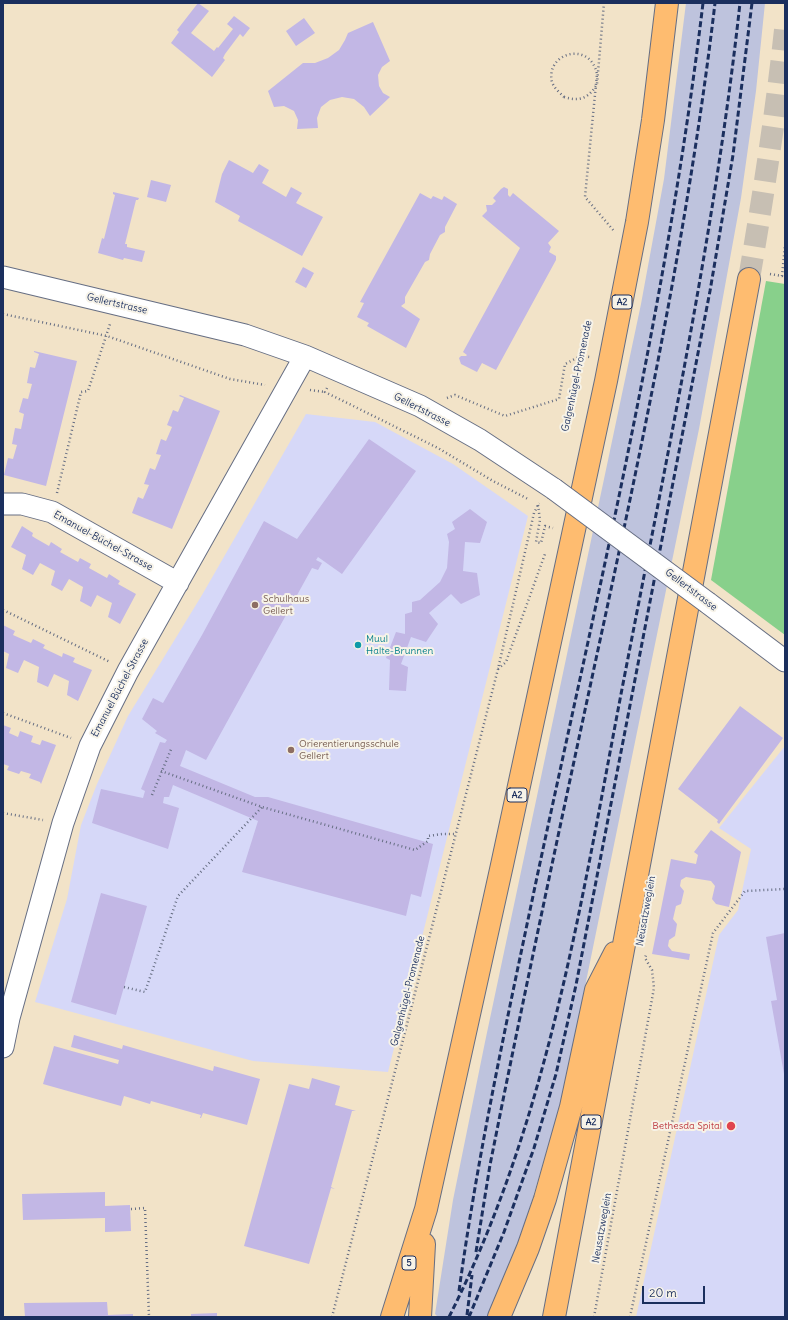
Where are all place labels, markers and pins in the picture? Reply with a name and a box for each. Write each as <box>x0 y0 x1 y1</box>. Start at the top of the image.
place label: Schulhaus Gellert <box>263 593 309 616</box>
marker: Schulhaus Gellert <box>250 600 260 610</box>
place label: Muul Halte-Brunnen <box>366 633 433 656</box>
marker: Muul Halte-Brunnen <box>353 640 363 650</box>
place label: Orierentierungsschule Gellert <box>299 738 399 762</box>
marker: Orierentierungsschule Gellert <box>286 745 296 755</box>
place label: Bethesda Spital <box>652 1120 722 1132</box>
marker: Bethesda Spital <box>725 1120 737 1132</box>

